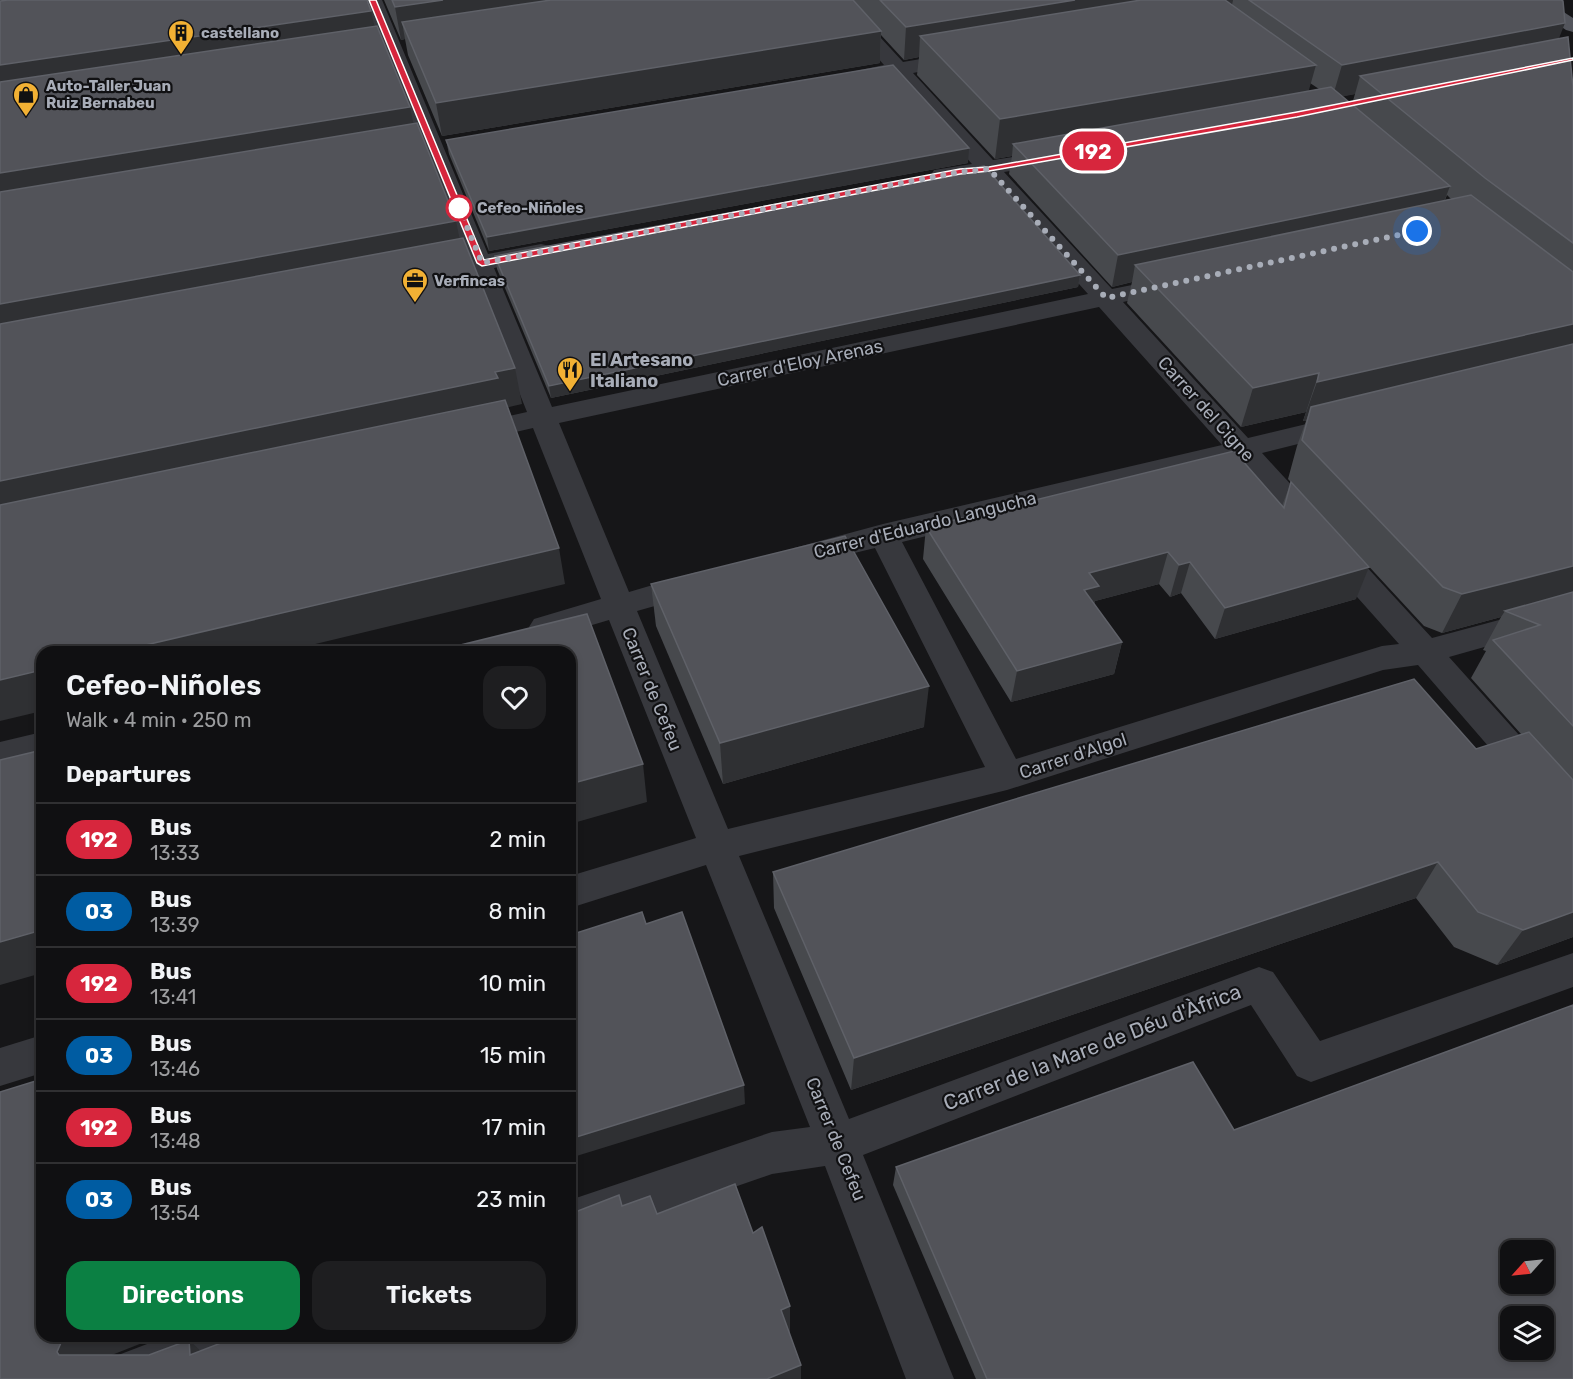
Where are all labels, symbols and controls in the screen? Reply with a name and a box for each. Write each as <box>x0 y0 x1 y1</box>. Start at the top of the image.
building icon: castellano <box>166 18 196 56</box>
place label: castellano <box>201 24 279 42</box>
place label: Auto-Taller Juan Ruiz Bernabeu <box>46 77 171 112</box>
shop icon: Auto-Taller Juan Ruiz Bernabeu <box>11 80 41 118</box>
line badge: 192 <box>1058 132 1128 170</box>
text: 192 <box>1074 139 1112 164</box>
marker: Cefeo-Niñoles <box>446 195 472 221</box>
place label: Cefeo-Niñoles <box>477 199 583 217</box>
your location <box>1402 216 1432 246</box>
office icon: Verfincas <box>400 266 430 304</box>
place label: Verfincas <box>434 272 505 290</box>
street label: Carrer d'Eloy Arenas <box>715 335 885 391</box>
place label: El Artesano Italiano <box>590 349 693 392</box>
street label: Carrer del Cigne <box>1153 352 1259 466</box>
restaurant icon: El Artesano Italiano <box>555 355 585 393</box>
street label: Carrer d'Eduardo Langucha <box>811 487 1039 563</box>
street label: Carrer de Cefeu <box>617 624 687 754</box>
button: heart <box>483 666 546 729</box>
text: Cefeo-Niñoles <box>66 669 261 702</box>
text: Walk · 4 min · 250 m <box>66 708 251 732</box>
street label: Carrer d'Algol <box>1016 728 1130 784</box>
text: Departures <box>66 761 191 788</box>
text: Bus <box>150 814 192 841</box>
text: 2 min <box>489 826 546 853</box>
text: 192 <box>80 827 118 852</box>
text: 13:33 <box>150 841 200 865</box>
text: Bus <box>150 886 192 913</box>
text: 8 min <box>488 898 546 925</box>
text: 03 <box>85 899 113 924</box>
text: 13:39 <box>150 913 200 937</box>
text: Bus <box>150 958 192 985</box>
text: 10 min <box>479 970 546 997</box>
text: 192 <box>80 971 118 996</box>
street label: Carrer de la Mare de Déu d'Àfrica <box>940 979 1244 1115</box>
text: 13:41 <box>150 985 196 1009</box>
text: Bus <box>150 1030 192 1057</box>
text: 15 min <box>480 1042 546 1069</box>
text: 03 <box>85 1043 113 1068</box>
text: 13:46 <box>150 1057 200 1081</box>
street label: Carrer de Cefeu <box>801 1074 871 1204</box>
text: Bus <box>150 1102 192 1129</box>
text: 17 min <box>482 1114 546 1141</box>
text: 192 <box>80 1115 118 1140</box>
text: 13:48 <box>150 1129 201 1153</box>
text: Bus <box>150 1174 192 1201</box>
text: 23 min <box>476 1186 546 1213</box>
text: 03 <box>85 1187 113 1212</box>
text: 13:54 <box>150 1201 200 1225</box>
north arrow <box>1500 1240 1554 1294</box>
map controls <box>1500 1240 1554 1360</box>
button: Directions <box>66 1261 300 1330</box>
button: Tickets <box>312 1261 546 1330</box>
button: layers <box>1500 1306 1554 1360</box>

